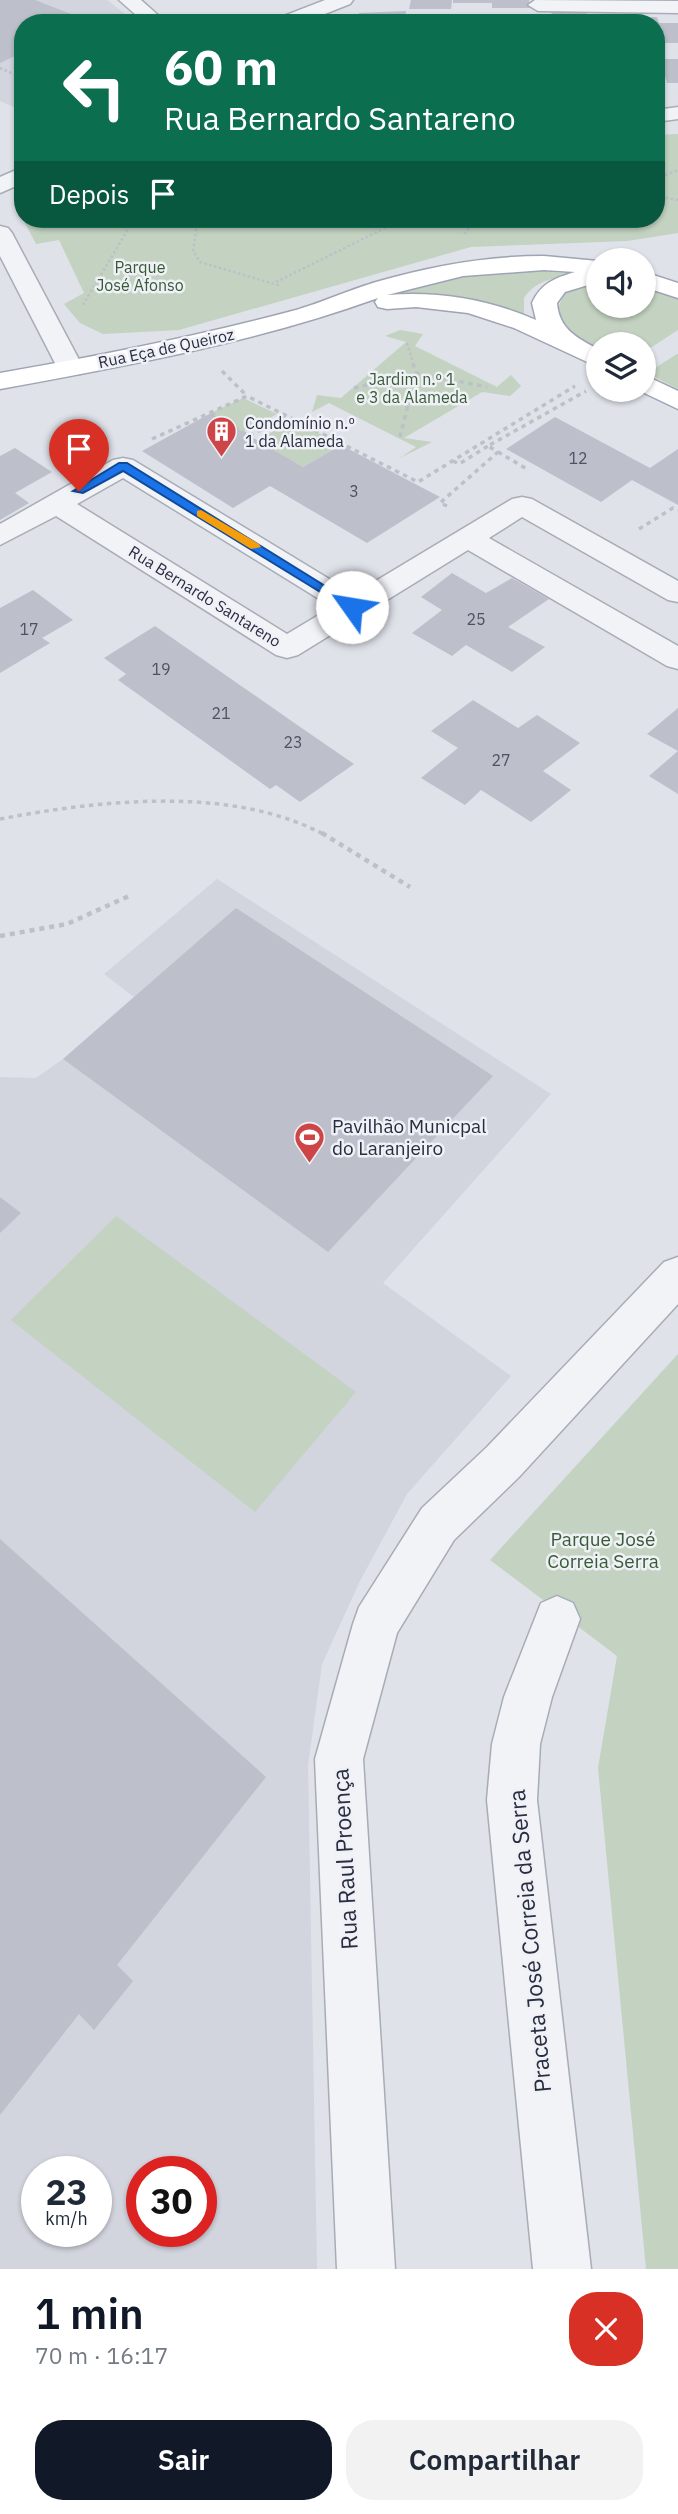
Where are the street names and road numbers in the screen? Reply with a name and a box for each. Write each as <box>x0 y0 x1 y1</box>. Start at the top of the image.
street label: Rua Eça de Queiroz <box>96 324 236 372</box>
street label: Rua Bernardo Santareno <box>125 541 285 651</box>
street label: Rua Raul Proença <box>324 1768 364 1950</box>
street label: Praceta José Correia da Serra <box>501 1788 557 2094</box>

